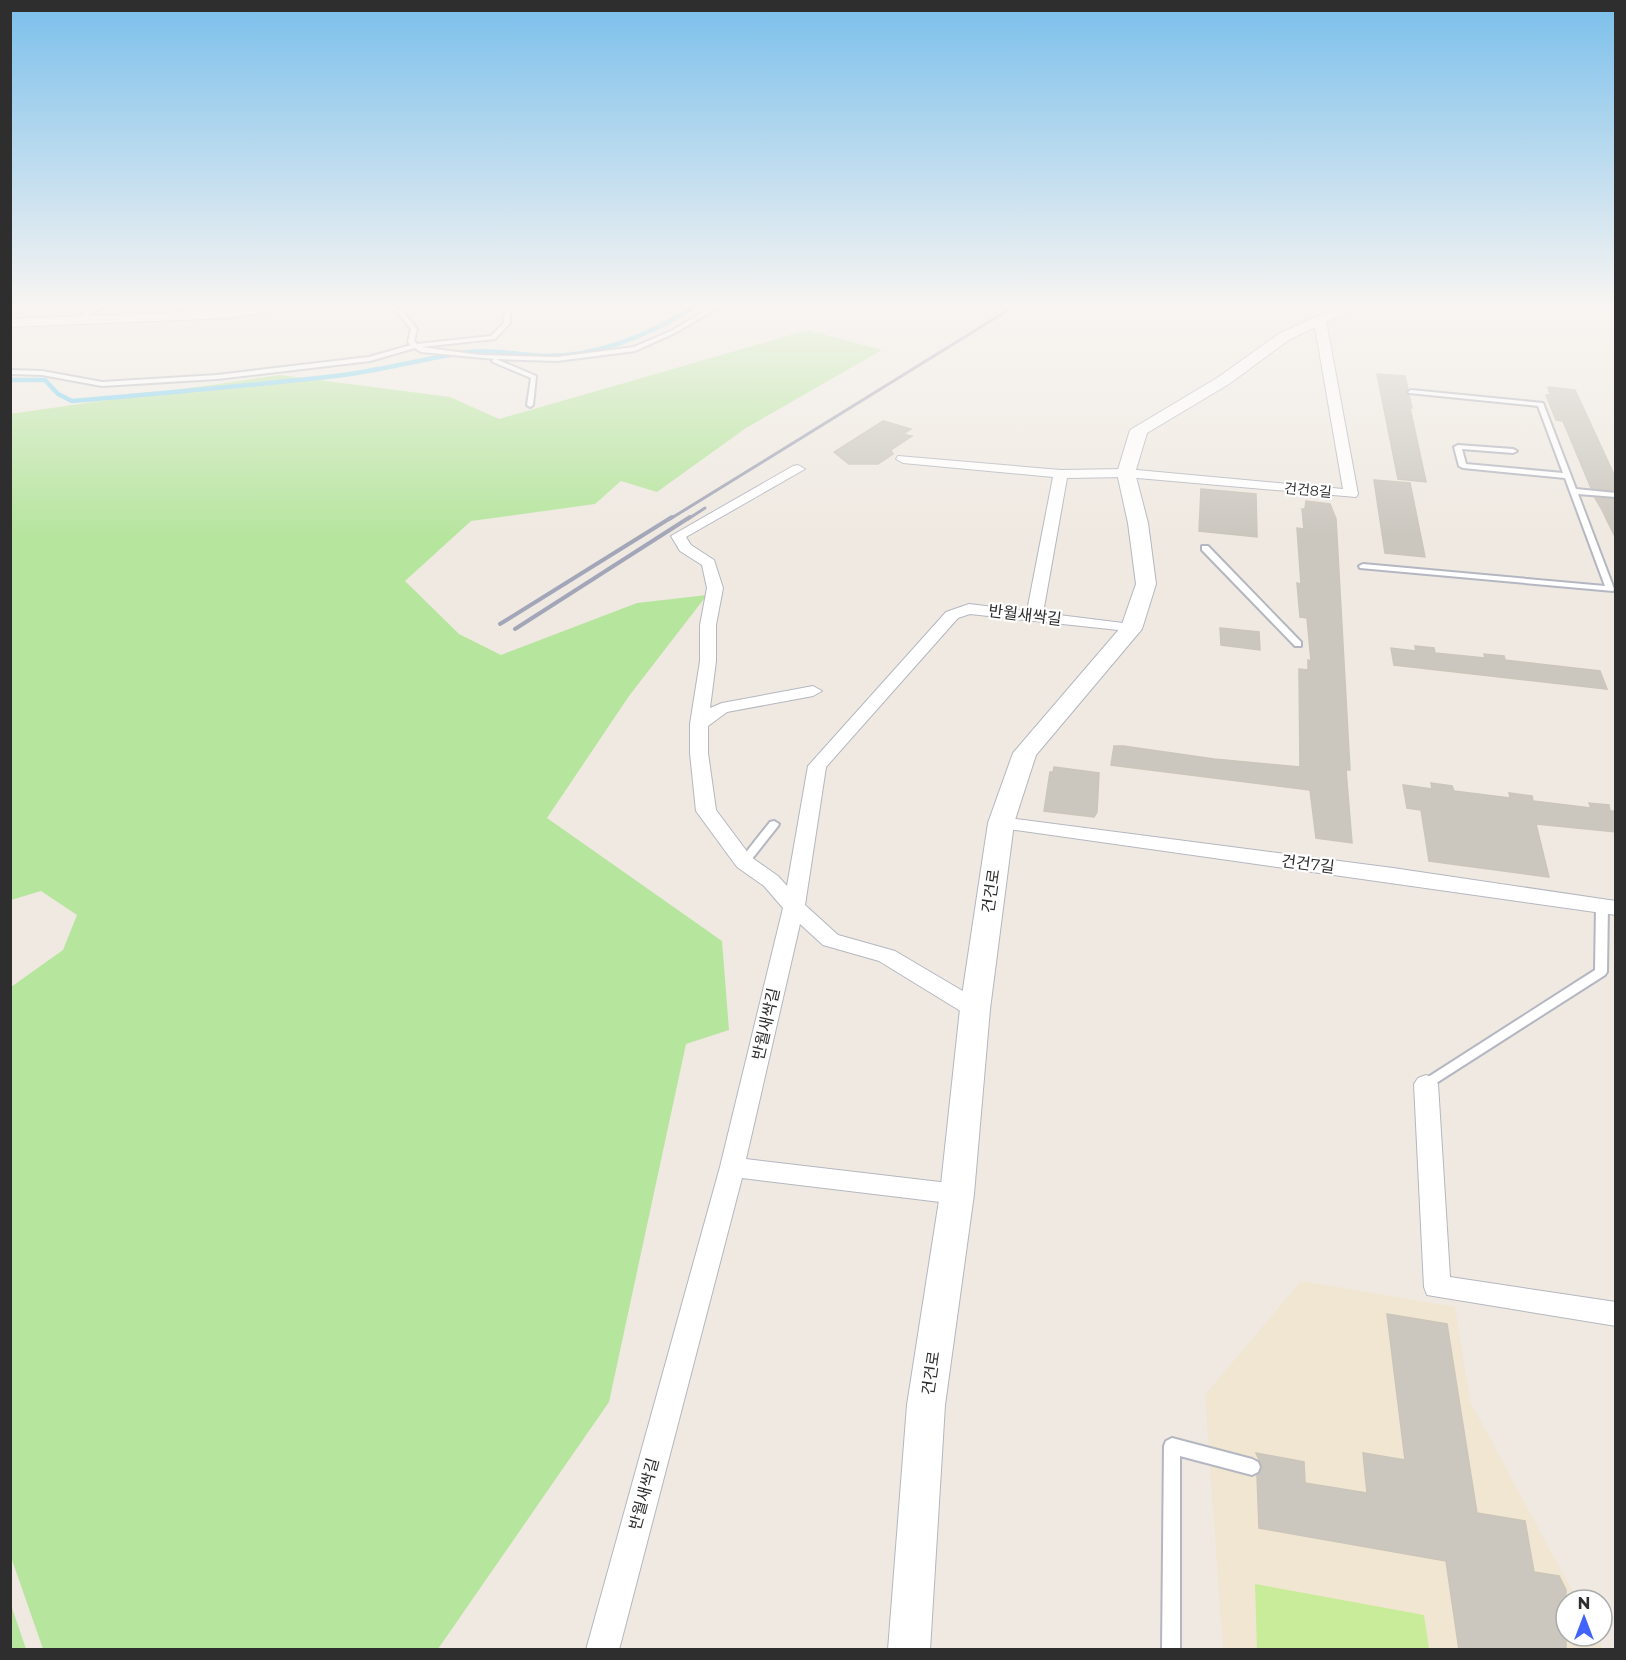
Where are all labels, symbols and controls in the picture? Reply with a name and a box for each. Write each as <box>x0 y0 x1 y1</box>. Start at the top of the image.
street label: 건건8길 <box>1284 479 1332 501</box>
street label: 반월새싹길 <box>987 601 1063 629</box>
street label: 건건7길 <box>1280 851 1336 877</box>
street label: 건건로 <box>979 868 1004 914</box>
street label: 반월새싹길 <box>748 986 784 1062</box>
street label: 건건로 <box>919 1350 944 1396</box>
street label: 반월새싹길 <box>625 1456 663 1532</box>
north arrow <box>1554 1588 1614 1648</box>
text: N <box>1578 1594 1590 1613</box>

